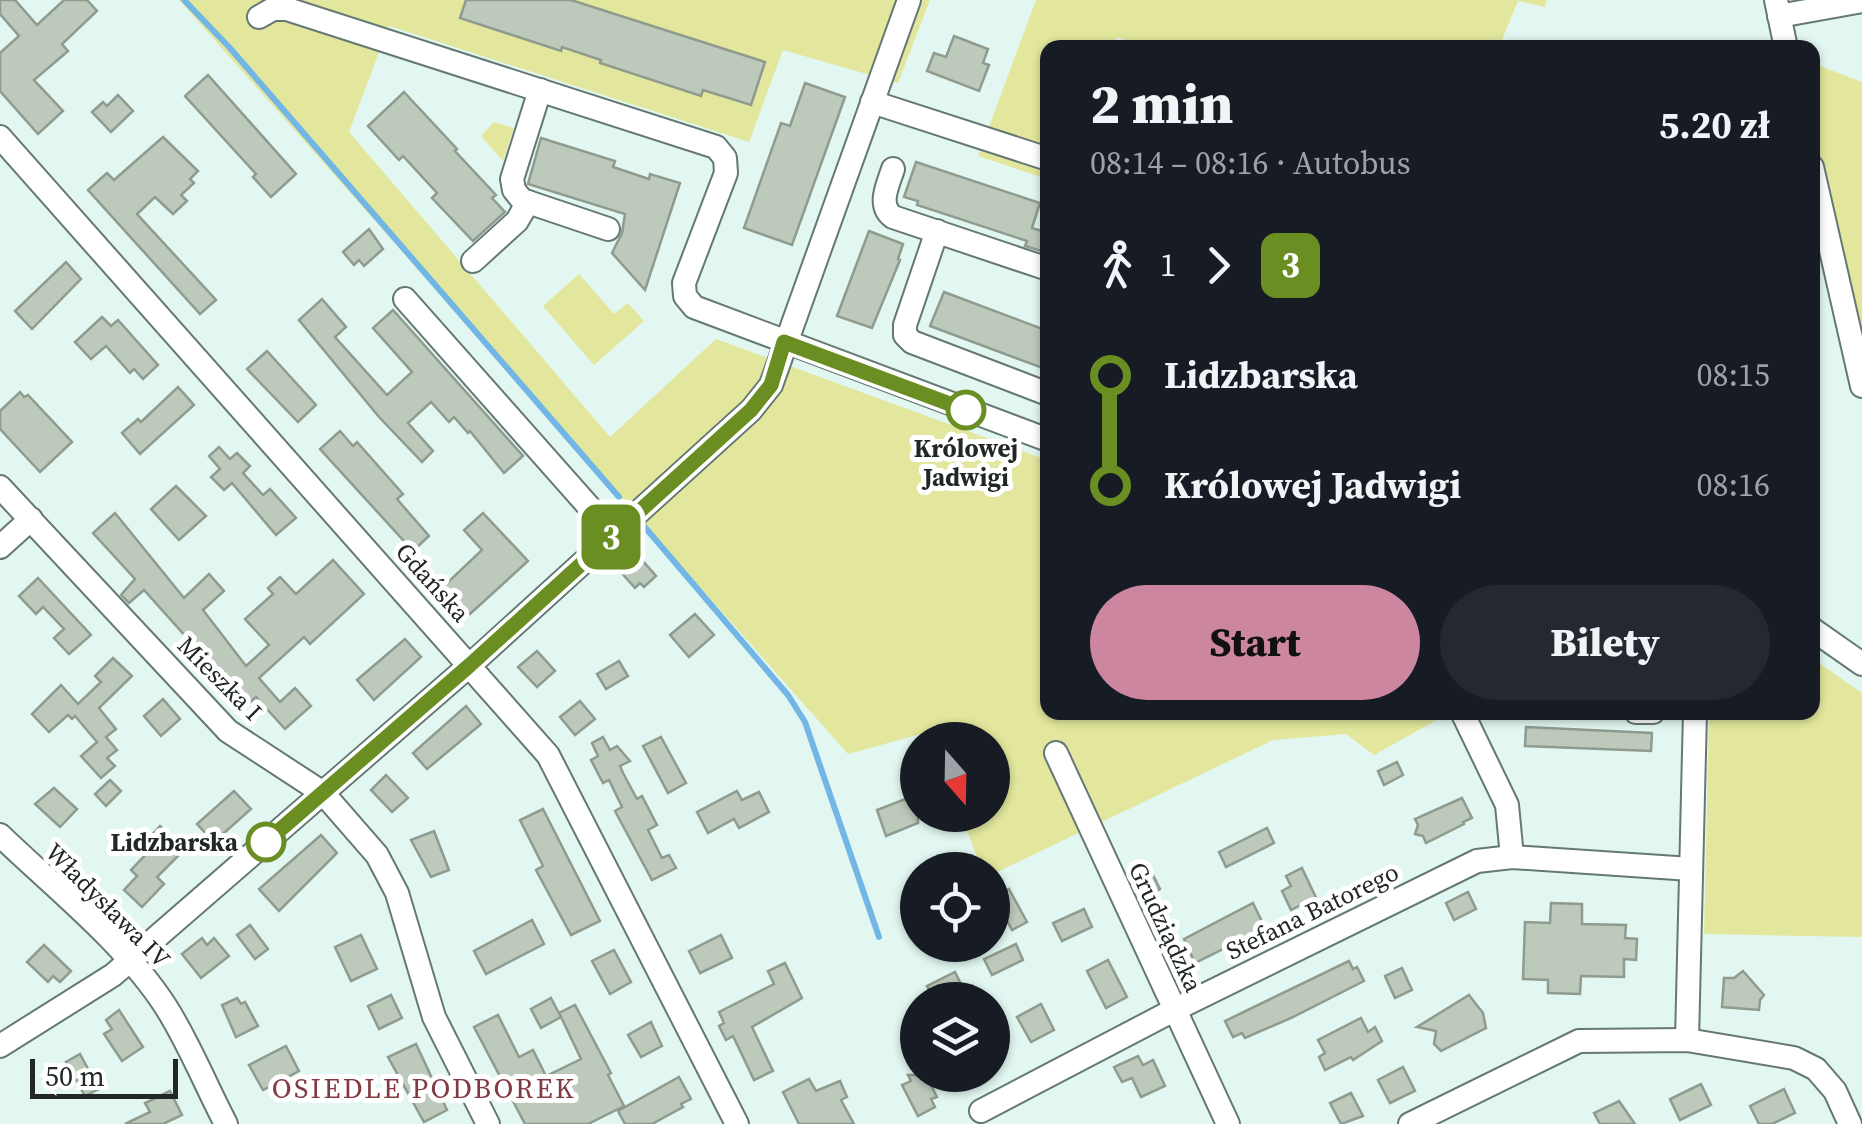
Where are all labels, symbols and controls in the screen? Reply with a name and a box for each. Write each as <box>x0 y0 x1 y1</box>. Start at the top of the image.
text: 2 min <box>1090 66 1233 141</box>
text: 5.20 zł <box>1659 99 1770 151</box>
text: 08:14 – 08:16 · Autobus <box>1090 141 1411 185</box>
icon: walk <box>1090 238 1145 293</box>
icon: forward <box>1191 238 1246 293</box>
text: 3 <box>1281 241 1300 289</box>
text: 1 <box>1160 243 1176 287</box>
text: Lidzbarska <box>1164 349 1358 401</box>
text: 08:15 <box>1696 353 1770 397</box>
marker: Królowej Jadwigi <box>947 391 985 429</box>
place label: Królowej Jadwigi <box>914 431 1018 494</box>
text: Królowej Jadwigi <box>1164 459 1461 511</box>
text: 08:16 <box>1696 463 1770 507</box>
line badge: 3 <box>578 504 644 570</box>
text: 3 <box>602 513 620 561</box>
street label: Gdańska <box>388 535 478 629</box>
button: Start <box>1090 585 1420 700</box>
button: Bilety <box>1440 585 1770 700</box>
street label: Mieszka I <box>170 628 270 728</box>
north arrow <box>900 722 1010 832</box>
map controls <box>900 722 1010 1092</box>
marker: Lidzbarska <box>247 823 285 861</box>
place label: Lidzbarska <box>110 825 239 859</box>
street label: Władysława IV <box>38 835 178 975</box>
button: locate <box>900 852 1010 962</box>
street label: Stefana Batorego <box>1220 854 1404 968</box>
street label: Grudziądzka <box>1121 857 1211 998</box>
button: layers <box>900 982 1010 1092</box>
scale bar <box>30 1054 178 1098</box>
text: 50 m <box>45 1057 105 1095</box>
district label: OSIEDLE PODBOREK <box>272 1069 576 1107</box>

